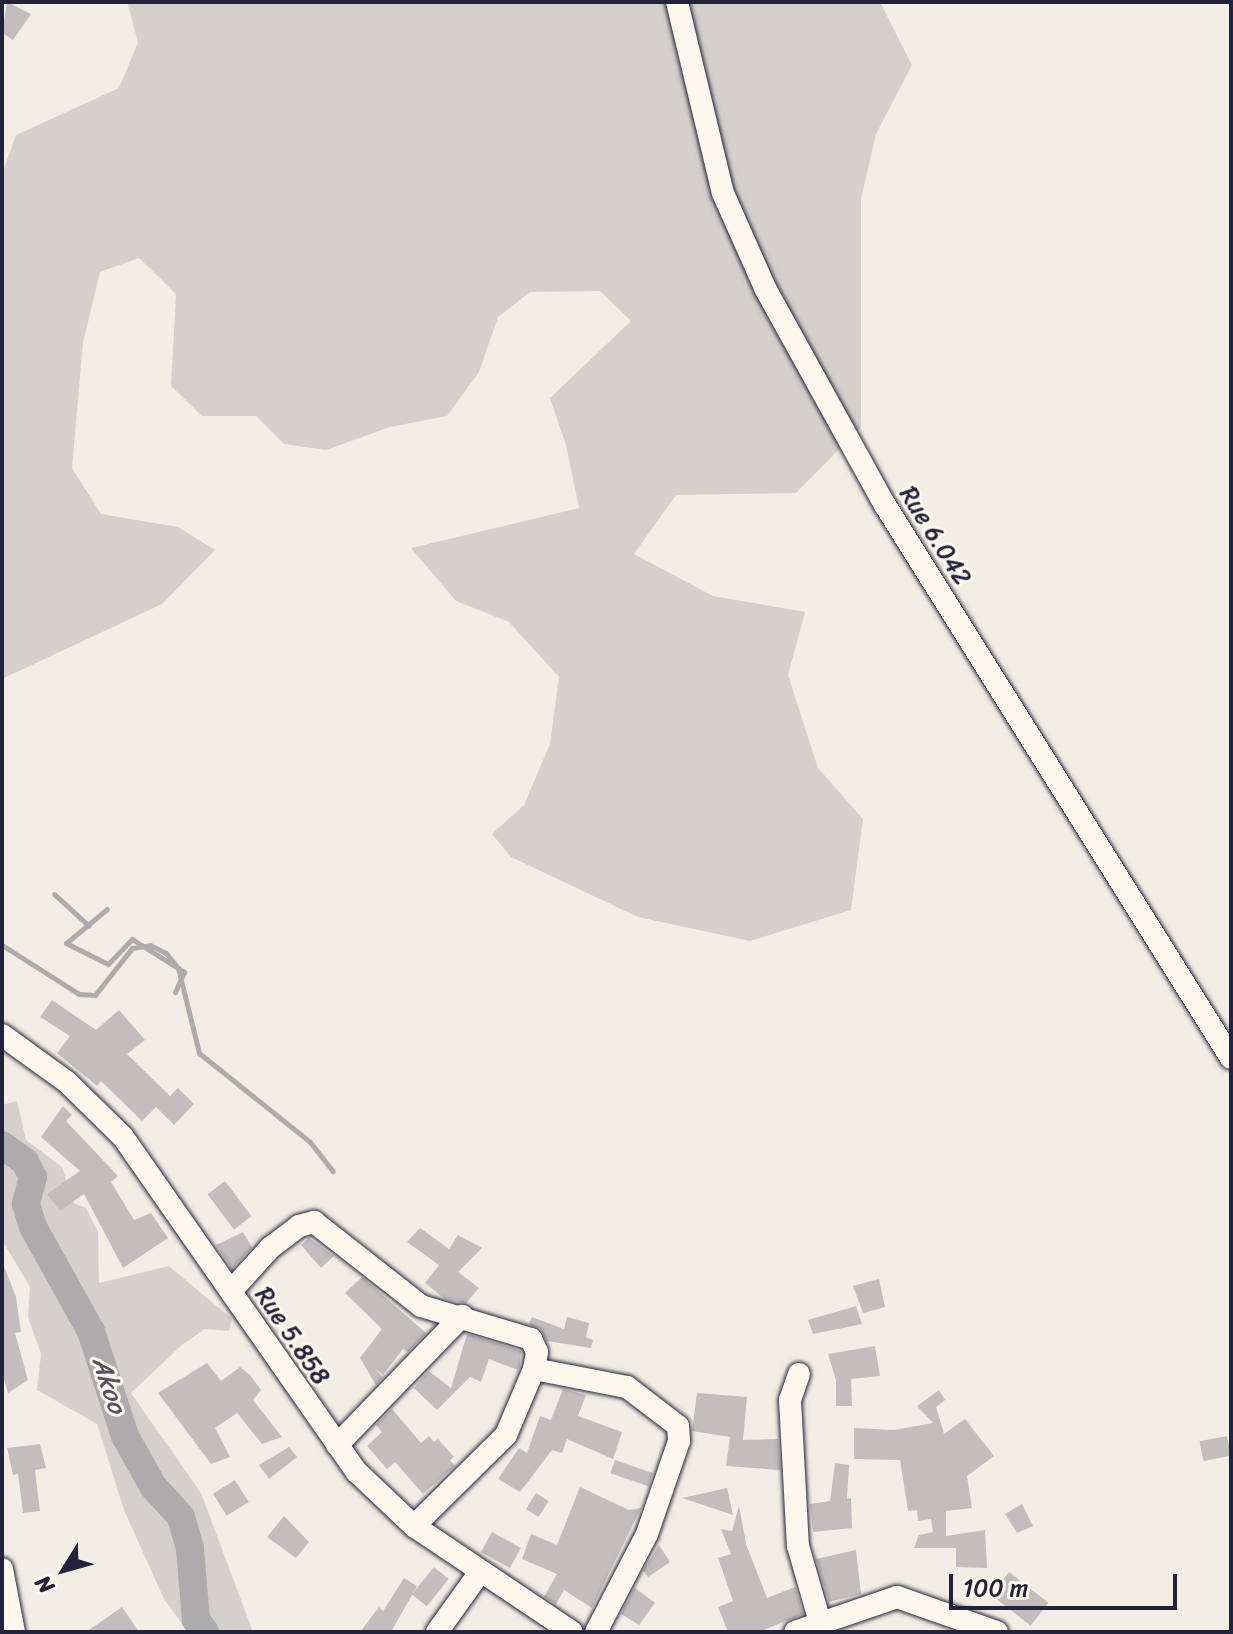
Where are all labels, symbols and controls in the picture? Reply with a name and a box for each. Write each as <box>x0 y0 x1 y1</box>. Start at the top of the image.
street label: Rue 6.042 <box>893 481 977 591</box>
street label: Rue 5.858 <box>249 1282 335 1390</box>
water label: Akoo <box>85 1353 133 1417</box>
north arrow <box>24 1530 104 1610</box>
scale bar <box>953 1558 1181 1608</box>
text: N <box>24 1567 65 1603</box>
text: 100 m <box>963 1567 1028 1609</box>

